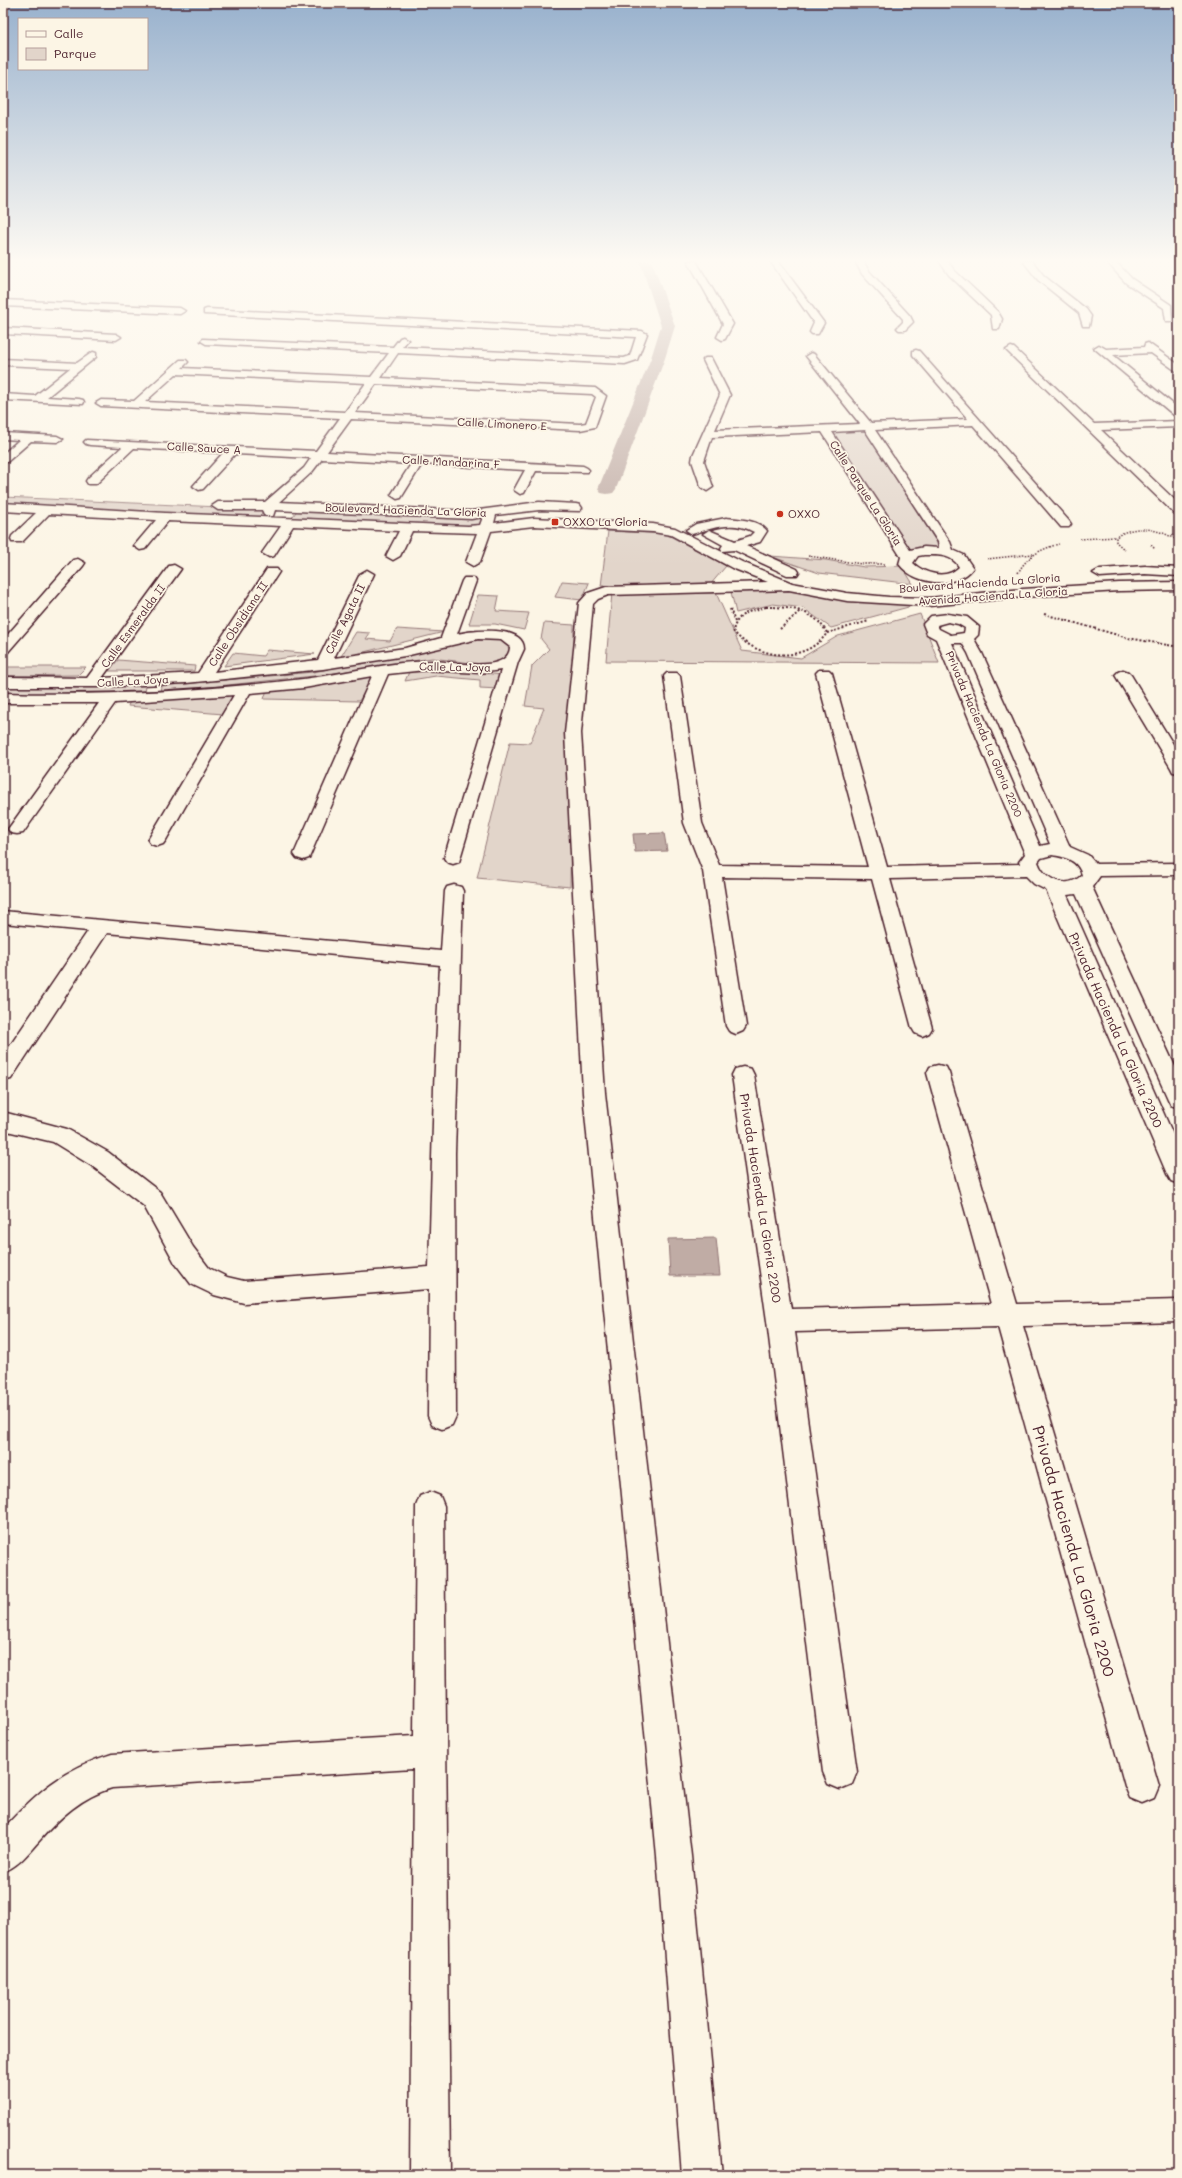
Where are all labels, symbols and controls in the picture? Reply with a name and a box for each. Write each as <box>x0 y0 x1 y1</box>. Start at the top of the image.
legend <box>18 18 148 70</box>
text: Calle <box>54 25 84 41</box>
text: Parque <box>54 45 97 61</box>
street label: Calle Limonero E <box>457 414 547 433</box>
street label: Calle Parque La Gloria <box>827 437 906 548</box>
street label: Calle Sauce A <box>167 438 241 457</box>
street label: Calle Mandarina F <box>402 451 500 472</box>
street label: Boulevard Hacienda La Gloria <box>325 499 487 520</box>
place label: OXXO <box>788 506 820 521</box>
marker: OXXO <box>775 509 785 519</box>
place label: OXXO La Gloria <box>563 514 648 529</box>
marker: OXXO La Gloria <box>550 517 560 527</box>
street label: Boulevard Hacienda La Gloria <box>899 569 1061 596</box>
street label: Calle Obsidiana II <box>205 578 271 669</box>
street label: Calle Esmeralda II <box>97 581 168 671</box>
street label: Calle Agata II <box>321 581 368 656</box>
street label: Avenida Hacienda La Gloria <box>918 583 1068 608</box>
street label: Privada Hacienda La Gloria 2200 <box>943 648 1026 819</box>
street label: Calle La Joya <box>419 658 491 675</box>
street label: Calle La Joya <box>97 671 169 690</box>
street label: Privada Hacienda La Gloria 2200 <box>1066 930 1167 1130</box>
street label: Privada Hacienda La Gloria 2200 <box>737 1092 786 1304</box>
street label: Privada Hacienda La Gloria 2200 <box>1028 1423 1121 1679</box>

